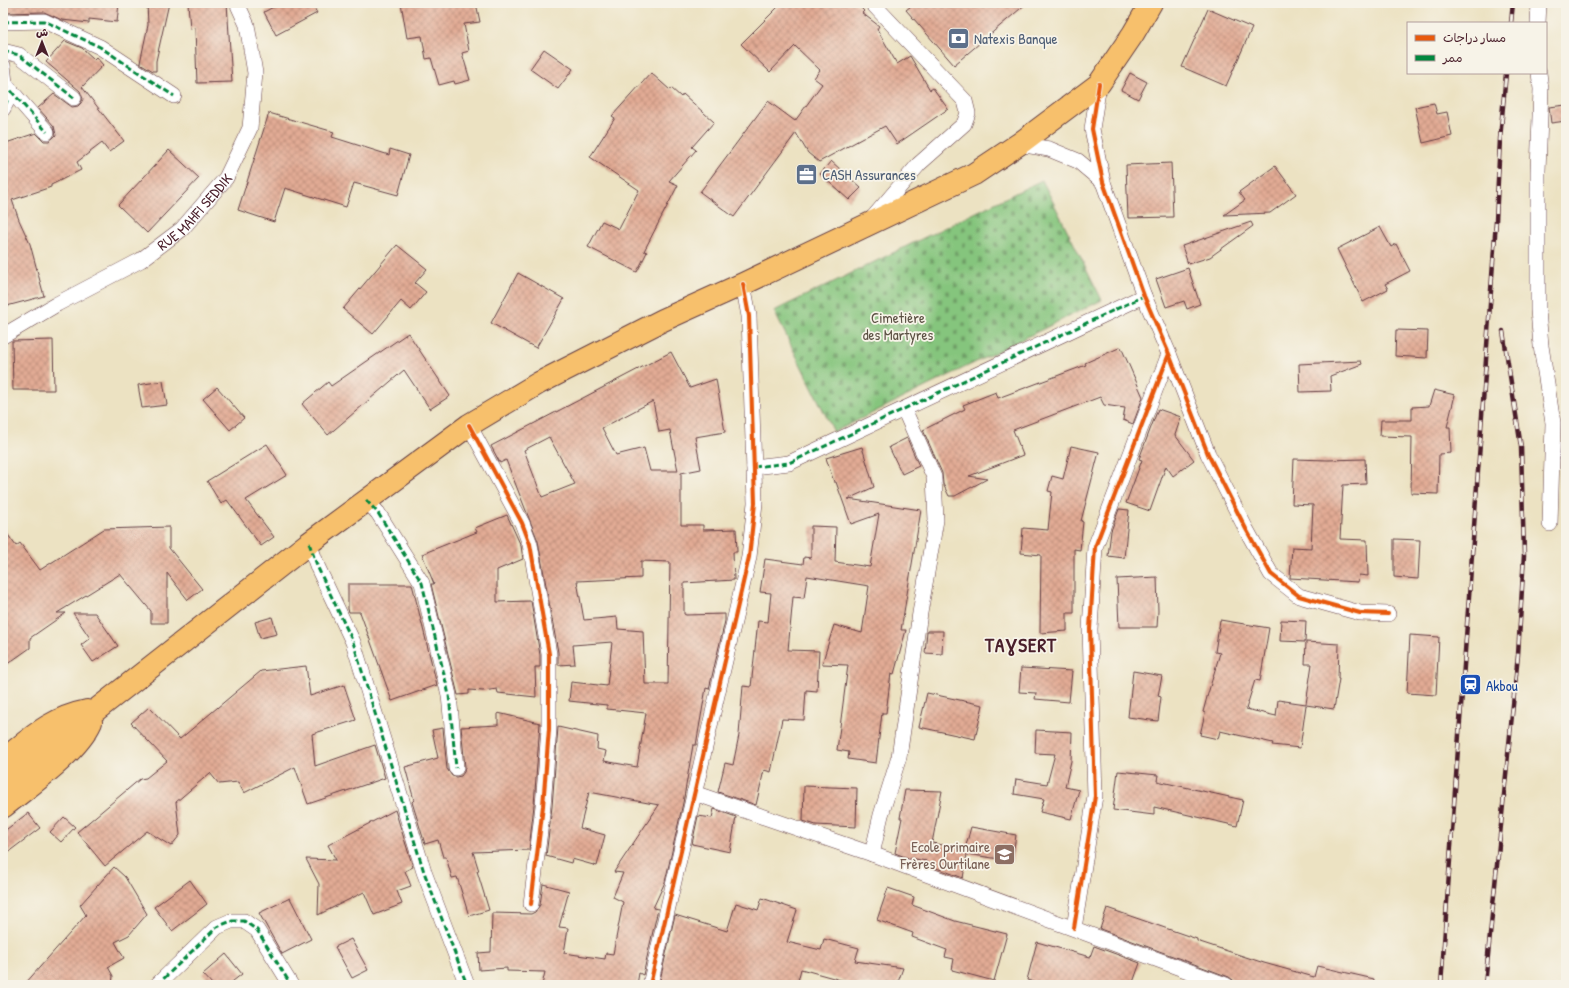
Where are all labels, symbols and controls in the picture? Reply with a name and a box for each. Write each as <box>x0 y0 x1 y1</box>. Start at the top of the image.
north arrow <box>22 22 62 62</box>
legend <box>1407 22 1547 74</box>
text: ش <box>36 25 48 39</box>
bank icon: Natexis Banque <box>945 25 971 51</box>
place label: Natexis Banque <box>974 28 1058 49</box>
text: مسار دراجات <box>1443 29 1506 46</box>
text: ممر <box>1442 49 1462 66</box>
office icon: CASH Assurances <box>793 161 819 187</box>
place label: CASH Assurances <box>822 164 916 185</box>
street label: RUE MAHFI SEDDIK <box>152 168 237 255</box>
park label: Cimetière des Martyres <box>863 307 934 345</box>
district label: TAƔSERT <box>984 632 1057 658</box>
station icon: Akbou <box>1457 672 1483 698</box>
place label: Akbou <box>1486 675 1518 696</box>
place label: Ecole primaire Frères Ourtilane <box>899 836 990 874</box>
school or university icon: Ecole primaire Frères Ourtilane <box>992 842 1018 868</box>

